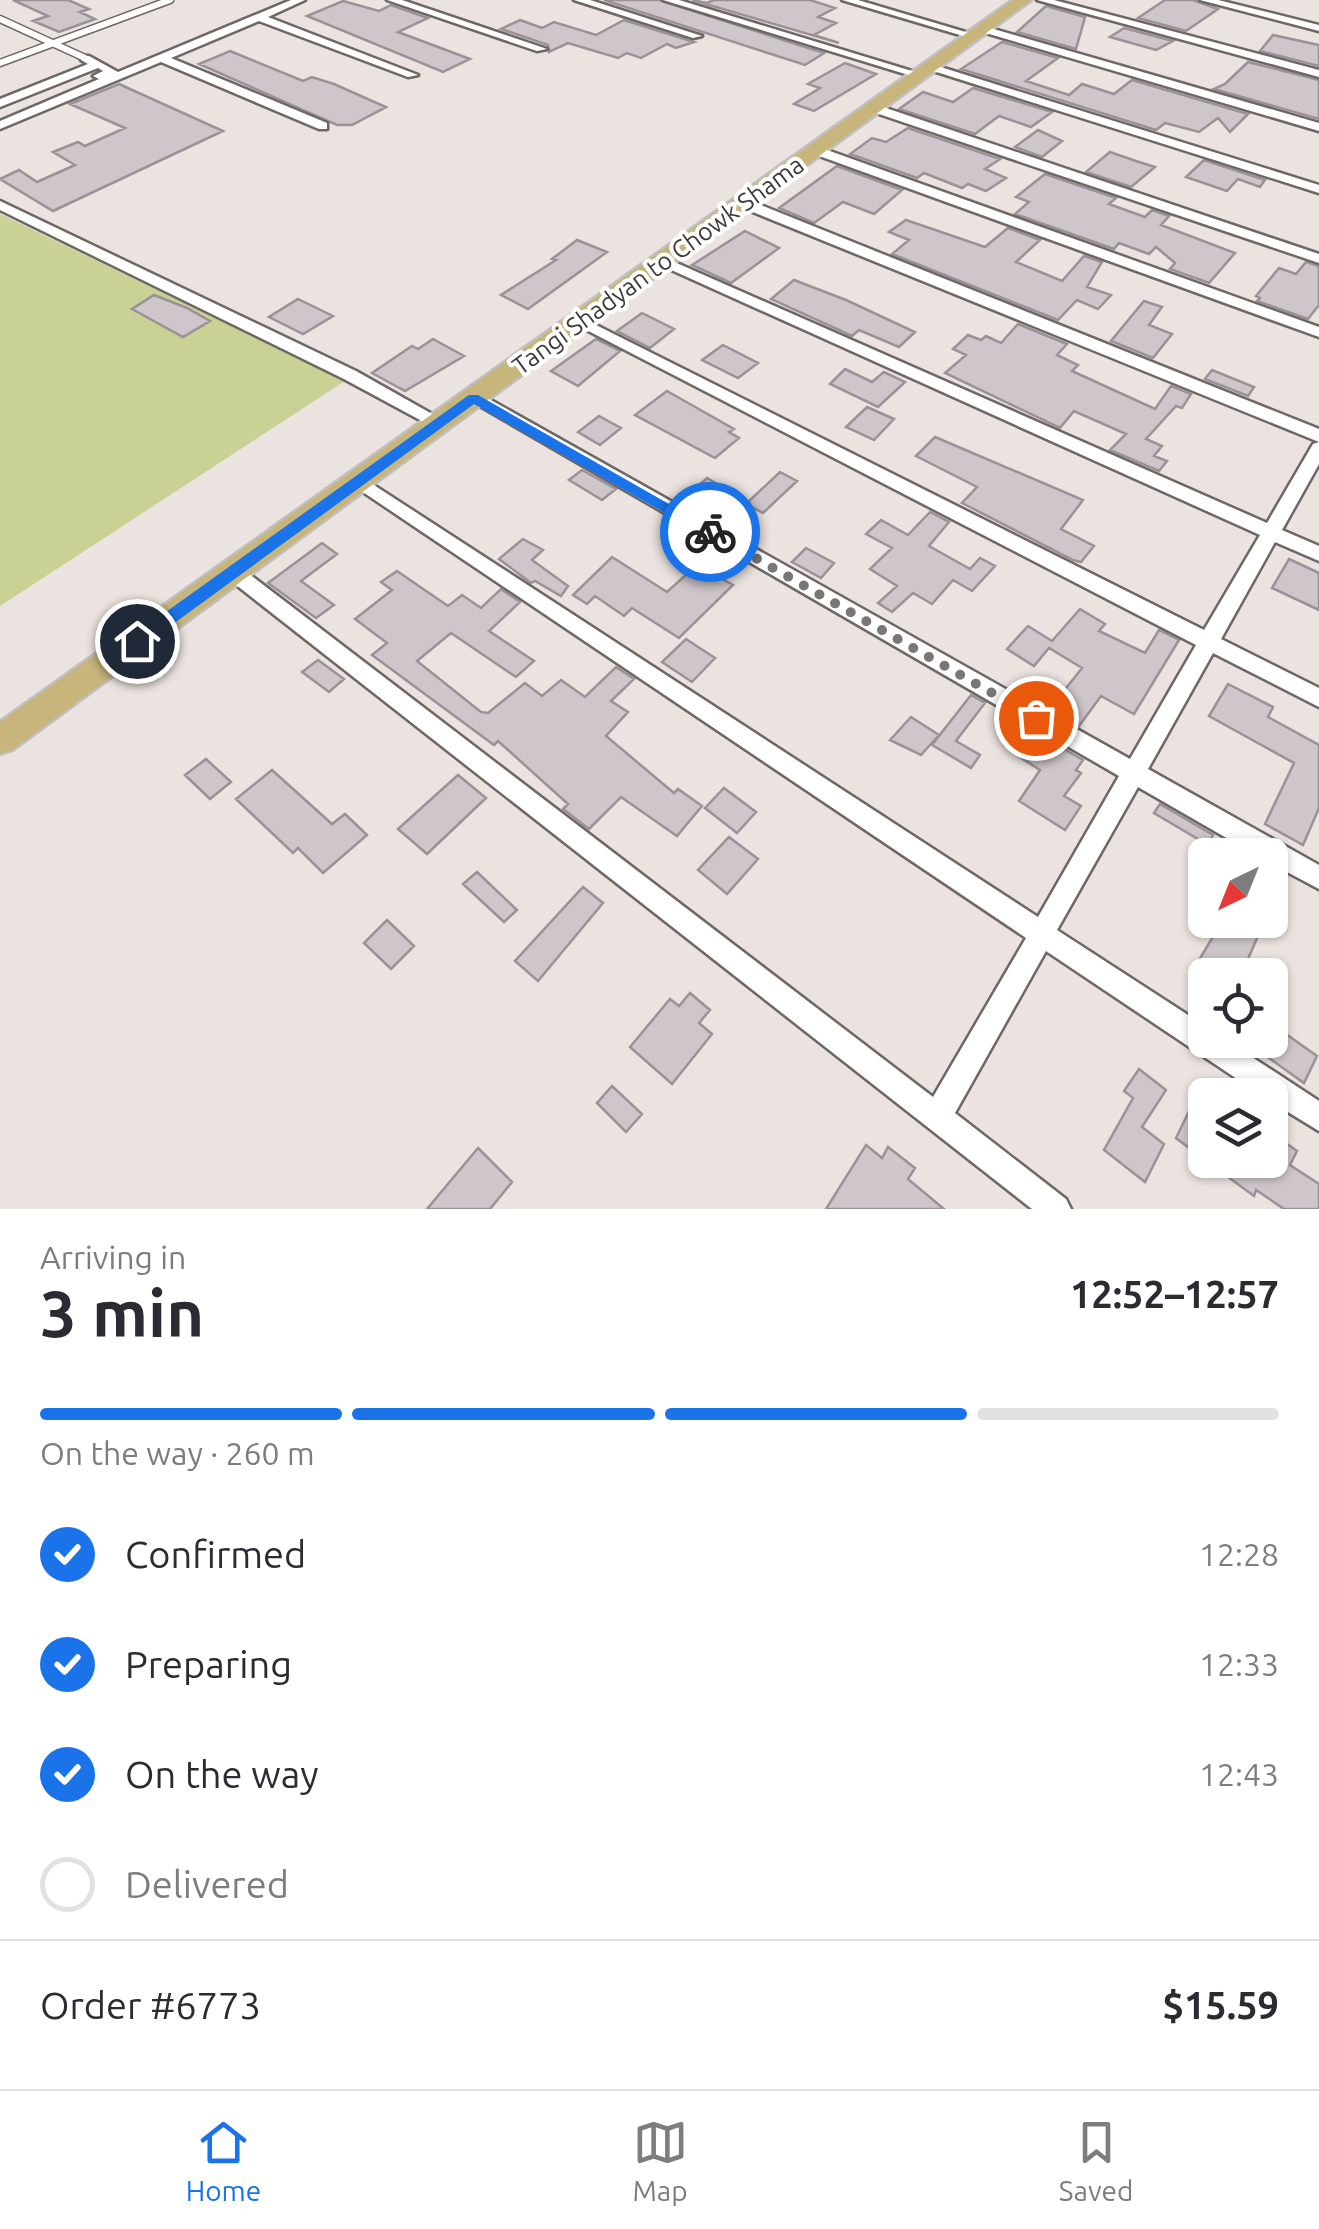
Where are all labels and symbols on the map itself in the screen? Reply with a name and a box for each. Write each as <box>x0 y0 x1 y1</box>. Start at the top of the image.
street label: Tangi Shadyan to Chowk Shama <box>507 150 809 380</box>
courier <box>660 482 760 582</box>
pin <box>95 599 180 684</box>
pin <box>994 676 1079 761</box>
north arrow <box>1188 838 1288 938</box>

